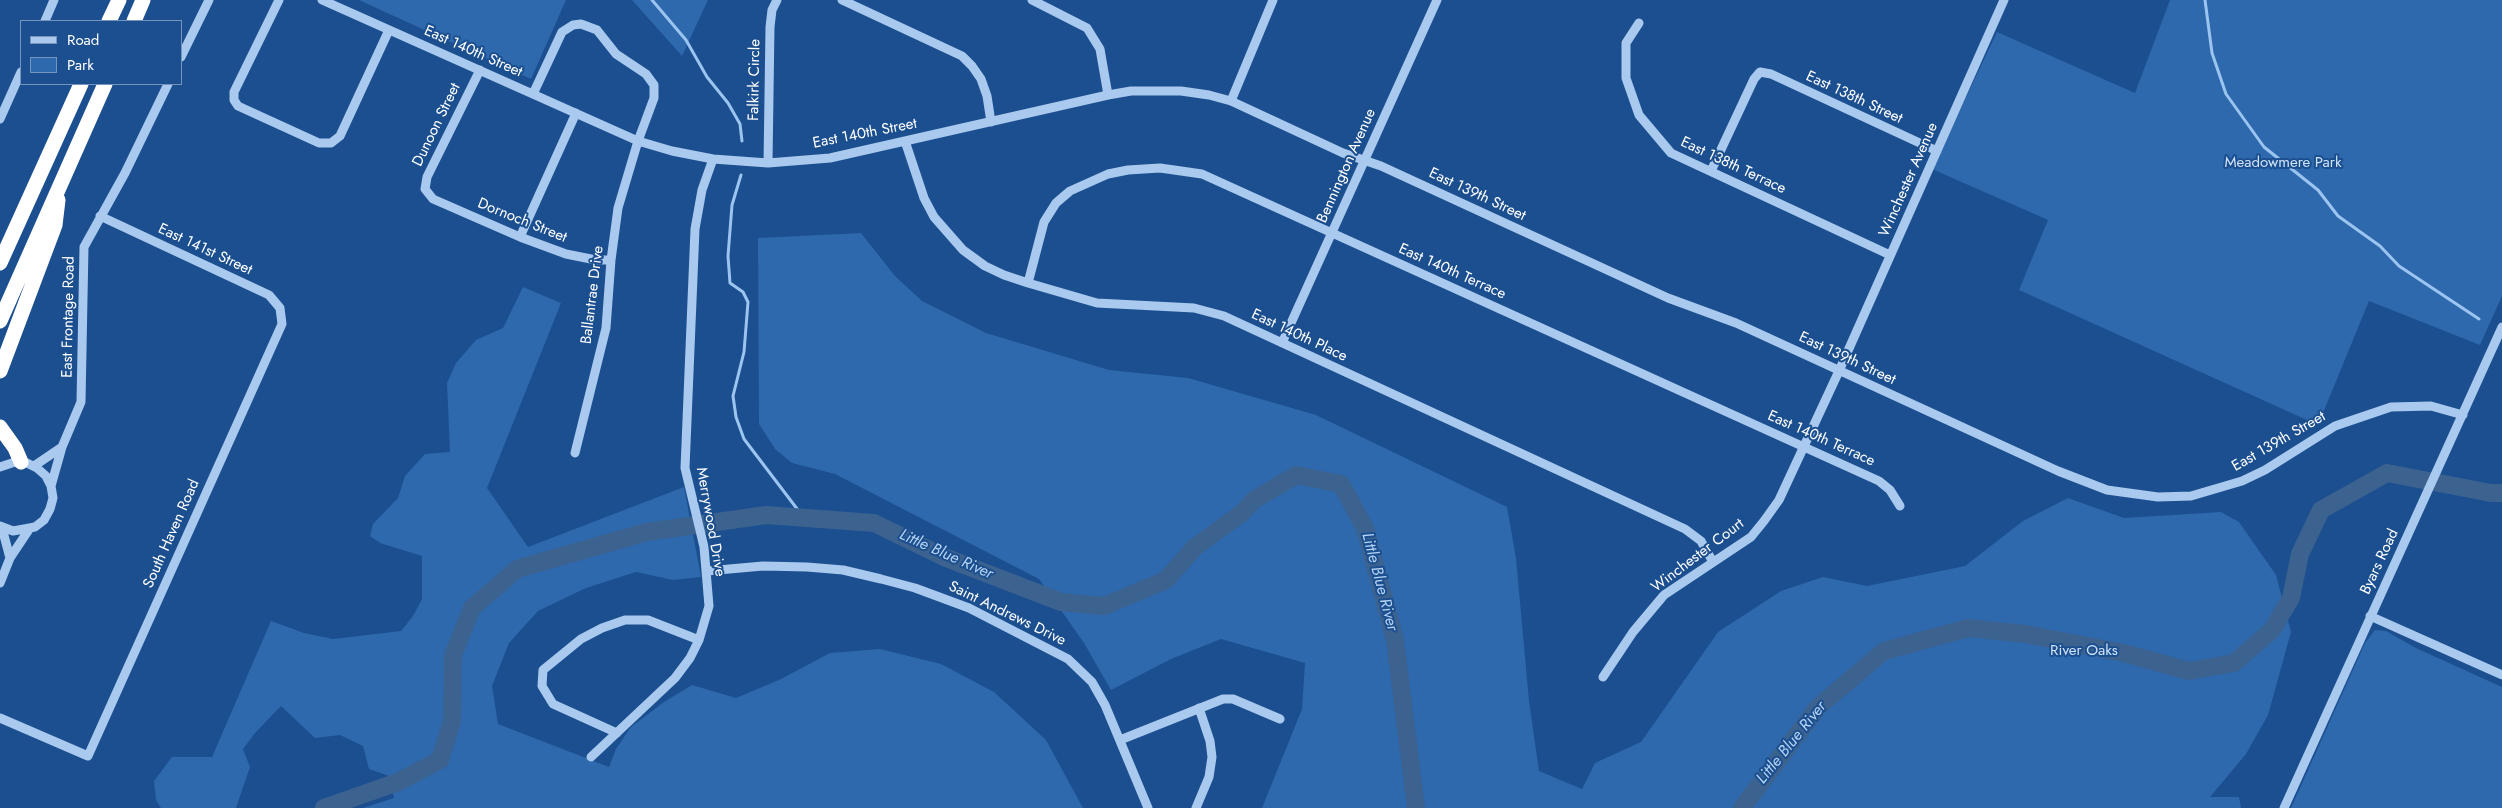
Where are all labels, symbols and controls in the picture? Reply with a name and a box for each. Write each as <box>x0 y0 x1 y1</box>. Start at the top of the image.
legend <box>20 20 182 85</box>
street label: East 140th Street <box>421 22 525 82</box>
text: Road <box>67 29 99 51</box>
street label: Falkirk Circle <box>745 39 765 121</box>
text: Park <box>67 54 94 76</box>
street label: East 138th Street <box>1803 68 1905 128</box>
street label: Dunoon Street <box>409 80 465 170</box>
street label: Bennington Avenue <box>1314 106 1380 226</box>
street label: East 140th Street <box>811 115 919 153</box>
street label: Winchester Avenue <box>1876 120 1942 240</box>
street label: East 138th Terrace <box>1677 134 1789 198</box>
park label: Meadowmere Park <box>2224 154 2342 172</box>
street label: East 139th Street <box>1426 165 1528 225</box>
street label: Dornoch Street <box>475 195 569 247</box>
street label: East 141st Street <box>155 220 255 280</box>
street label: East 140th Terrace <box>1395 240 1509 304</box>
street label: Ballantrae Drive <box>578 245 608 345</box>
street label: East Frontage Road <box>59 256 79 378</box>
street label: East 140th Place <box>1248 306 1350 366</box>
street label: East 139th Street <box>1796 329 1898 389</box>
street label: East 140th Terrace <box>1764 407 1878 471</box>
street label: East 139th Street <box>2229 408 2329 476</box>
street label: Merrywood Drive <box>692 466 728 578</box>
street label: South Haven Road <box>140 477 204 591</box>
street label: Winchester Court <box>1648 515 1748 597</box>
water label: Little Blue River <box>896 526 996 584</box>
street label: Byars Road <box>2357 526 2403 598</box>
water label: Little Blue River <box>1357 531 1401 633</box>
street label: Saint Andrews Drive <box>945 578 1069 650</box>
park label: River Oaks <box>2050 642 2118 660</box>
water label: Little Blue River <box>1753 698 1831 788</box>

